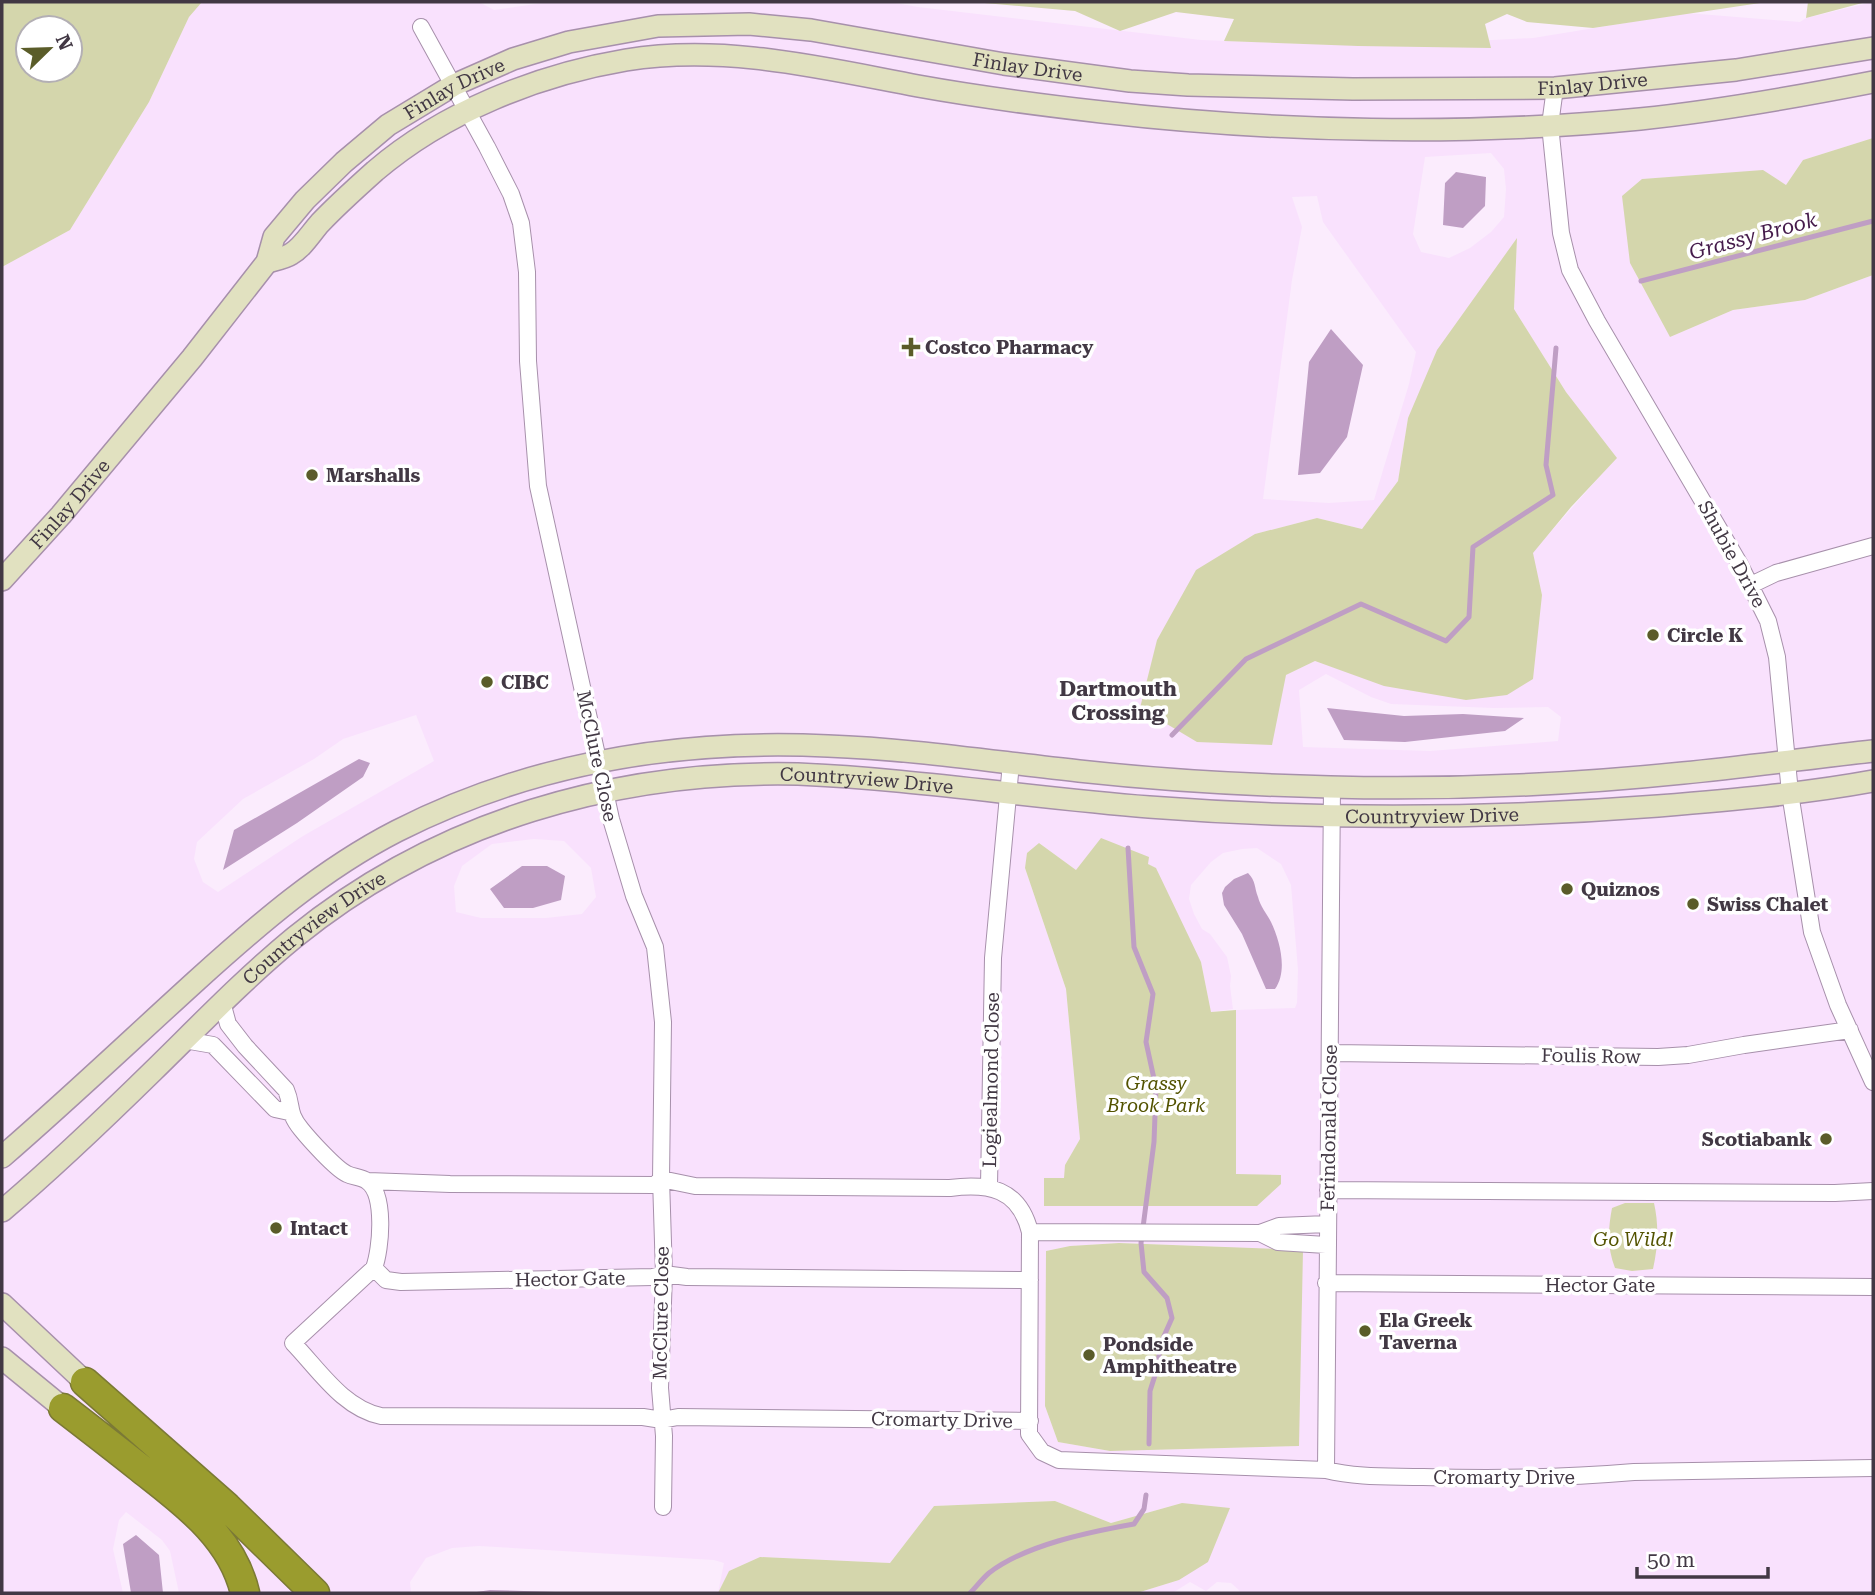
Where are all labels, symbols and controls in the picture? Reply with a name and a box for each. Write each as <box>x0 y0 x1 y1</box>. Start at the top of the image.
north arrow <box>14 14 84 84</box>
text: N <box>51 31 78 54</box>
street label: Finlay Drive <box>971 47 1084 86</box>
street label: Finlay Drive <box>399 53 508 124</box>
street label: Finlay Drive <box>1537 67 1649 100</box>
water label: Grassy Brook <box>1687 207 1820 265</box>
place label: Costco Pharmacy <box>925 336 1094 359</box>
marker: Costco Pharmacy <box>903 339 919 355</box>
street label: Finlay Drive <box>25 454 114 553</box>
place label: Marshalls <box>326 464 420 487</box>
marker: Marshalls <box>304 467 320 483</box>
street label: Shubie Drive <box>1693 496 1771 612</box>
place label: Circle K <box>1667 624 1743 647</box>
marker: Circle K <box>1645 627 1661 643</box>
place label: CIBC <box>501 671 549 694</box>
marker: CIBC <box>479 674 495 690</box>
district label: Dartmouth Crossing <box>1059 677 1177 725</box>
street label: McClure Close <box>572 688 622 824</box>
street label: Countryview Drive <box>780 762 954 798</box>
street label: Countryview Drive <box>1345 802 1519 828</box>
street label: Countryview Drive <box>237 866 389 989</box>
place label: Quiznos <box>1581 878 1660 901</box>
marker: Quiznos <box>1559 881 1575 897</box>
place label: Swiss Chalet <box>1707 893 1829 916</box>
marker: Swiss Chalet <box>1685 896 1701 912</box>
street label: Logiealmond Close <box>978 992 1004 1168</box>
street label: Ferindonald Close <box>1316 1044 1342 1212</box>
street label: Foulis Row <box>1541 1044 1641 1068</box>
park label: Grassy Brook Park <box>1106 1072 1206 1117</box>
place label: Scotiabank <box>1702 1128 1812 1151</box>
marker: Scotiabank <box>1818 1131 1834 1147</box>
place label: Intact <box>290 1217 348 1240</box>
marker: Intact <box>268 1220 284 1236</box>
park label: Go Wild! <box>1593 1228 1673 1251</box>
street label: McClure Close <box>648 1246 674 1380</box>
street label: Hector Gate <box>515 1267 625 1291</box>
street label: Hector Gate <box>1545 1274 1655 1297</box>
place label: Ela Greek Taverna <box>1379 1309 1472 1354</box>
marker: Ela Greek Taverna <box>1357 1323 1373 1339</box>
place label: Pondside Amphitheatre <box>1103 1333 1237 1378</box>
marker: Pondside Amphitheatre <box>1081 1347 1097 1363</box>
street label: Cromarty Drive <box>871 1407 1013 1433</box>
street label: Cromarty Drive <box>1433 1466 1575 1489</box>
scale bar <box>1637 1536 1768 1580</box>
text: 50 m <box>1647 1548 1695 1572</box>

